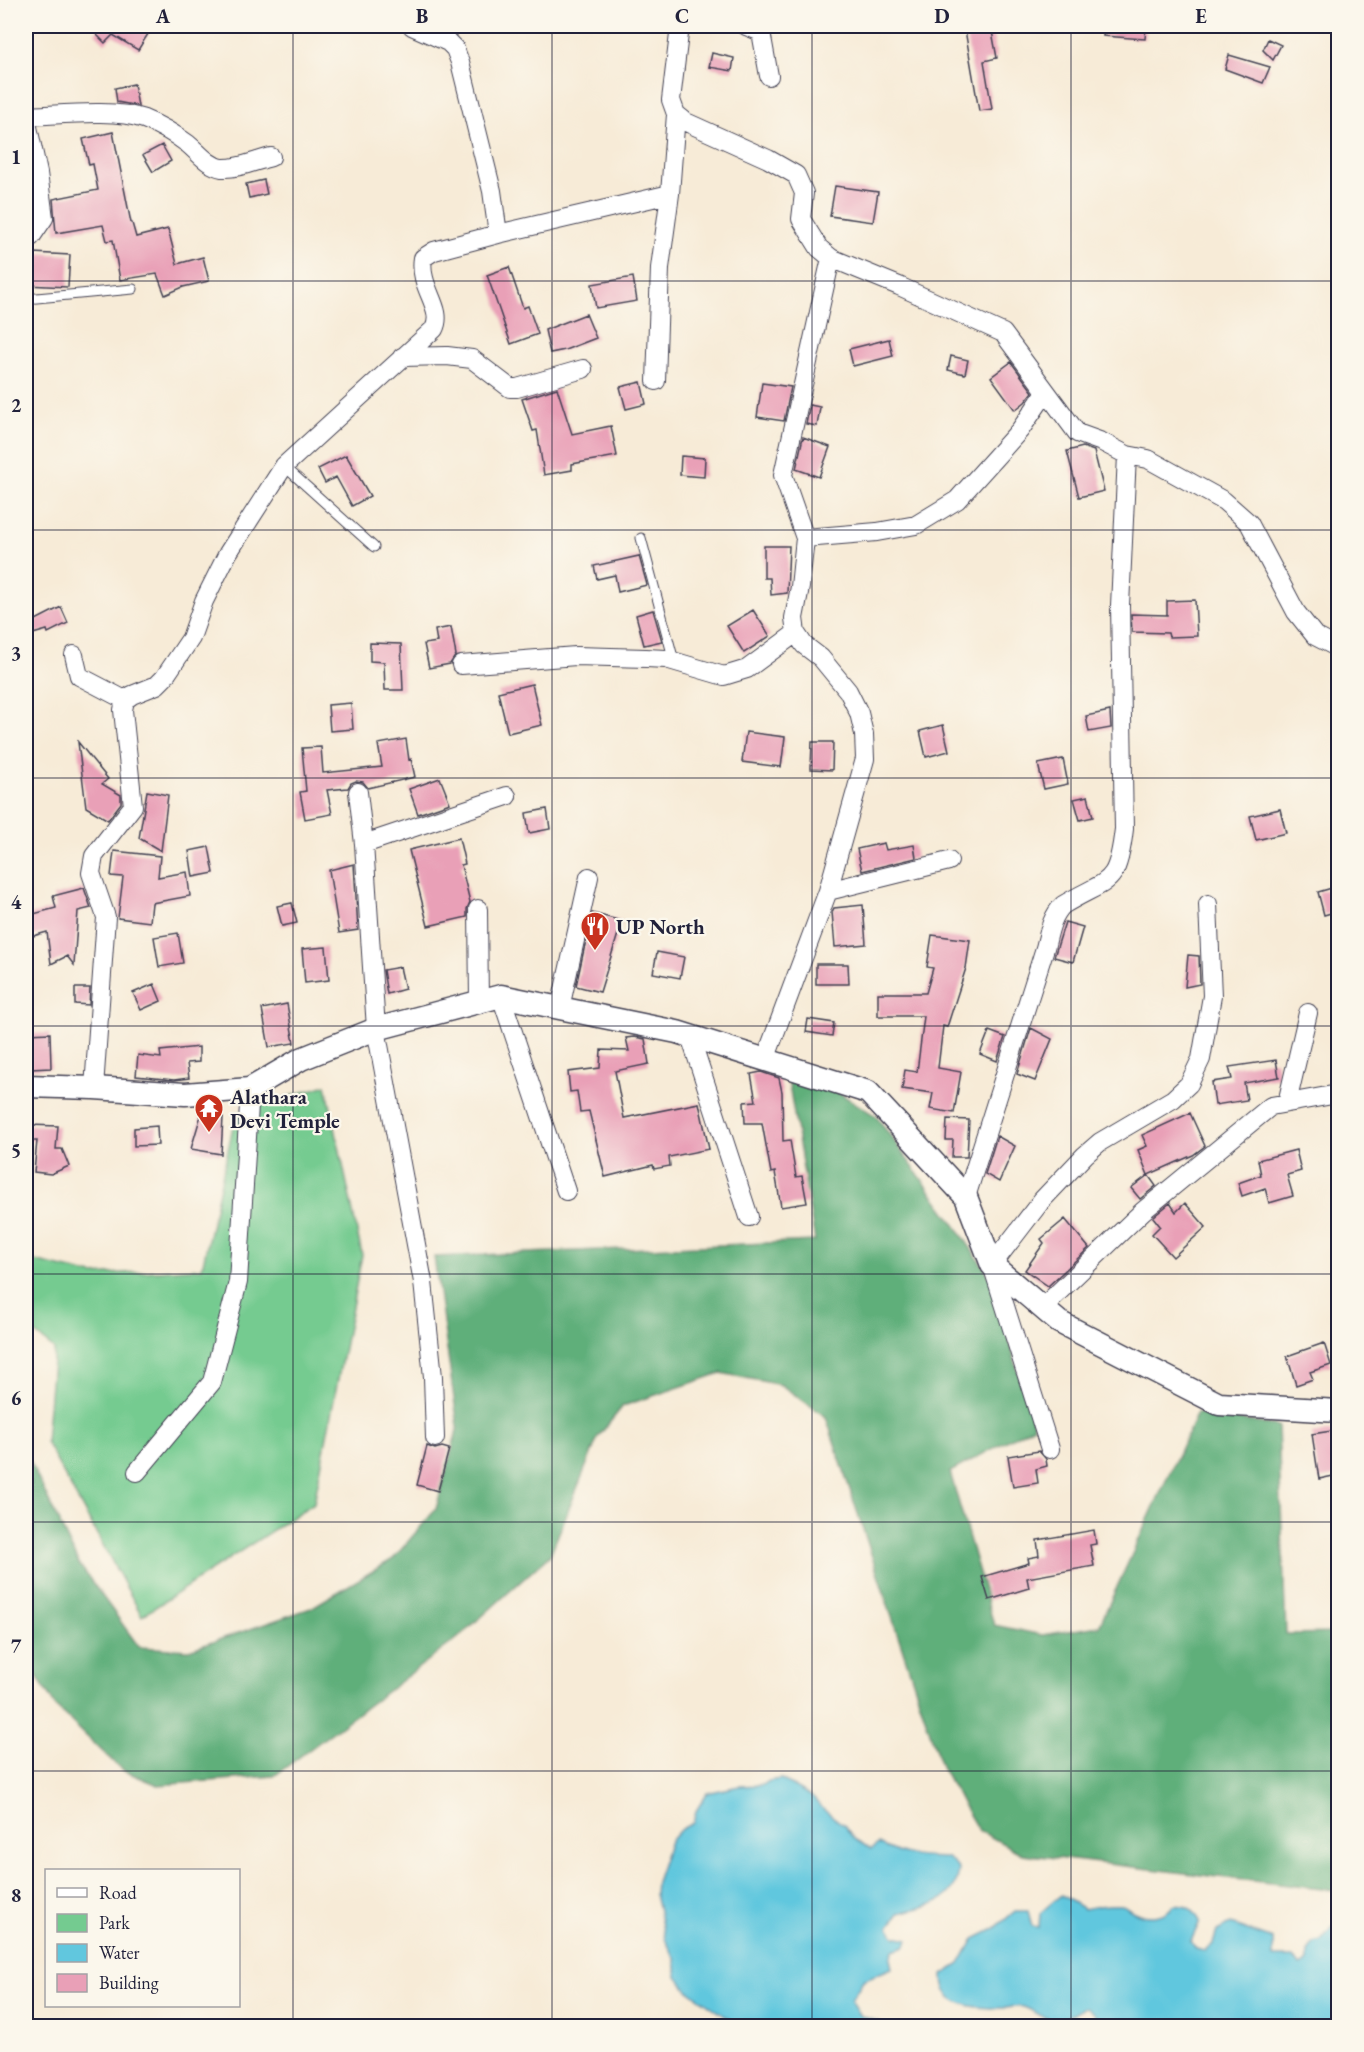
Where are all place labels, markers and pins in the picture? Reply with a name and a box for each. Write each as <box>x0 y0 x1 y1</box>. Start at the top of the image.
restaurant icon: UP North <box>579 910 611 952</box>
place label: UP North <box>616 913 705 940</box>
place label: Alathara Devi Temple <box>229 1083 340 1134</box>
temple icon: Alathara Devi Temple <box>193 1092 225 1134</box>

